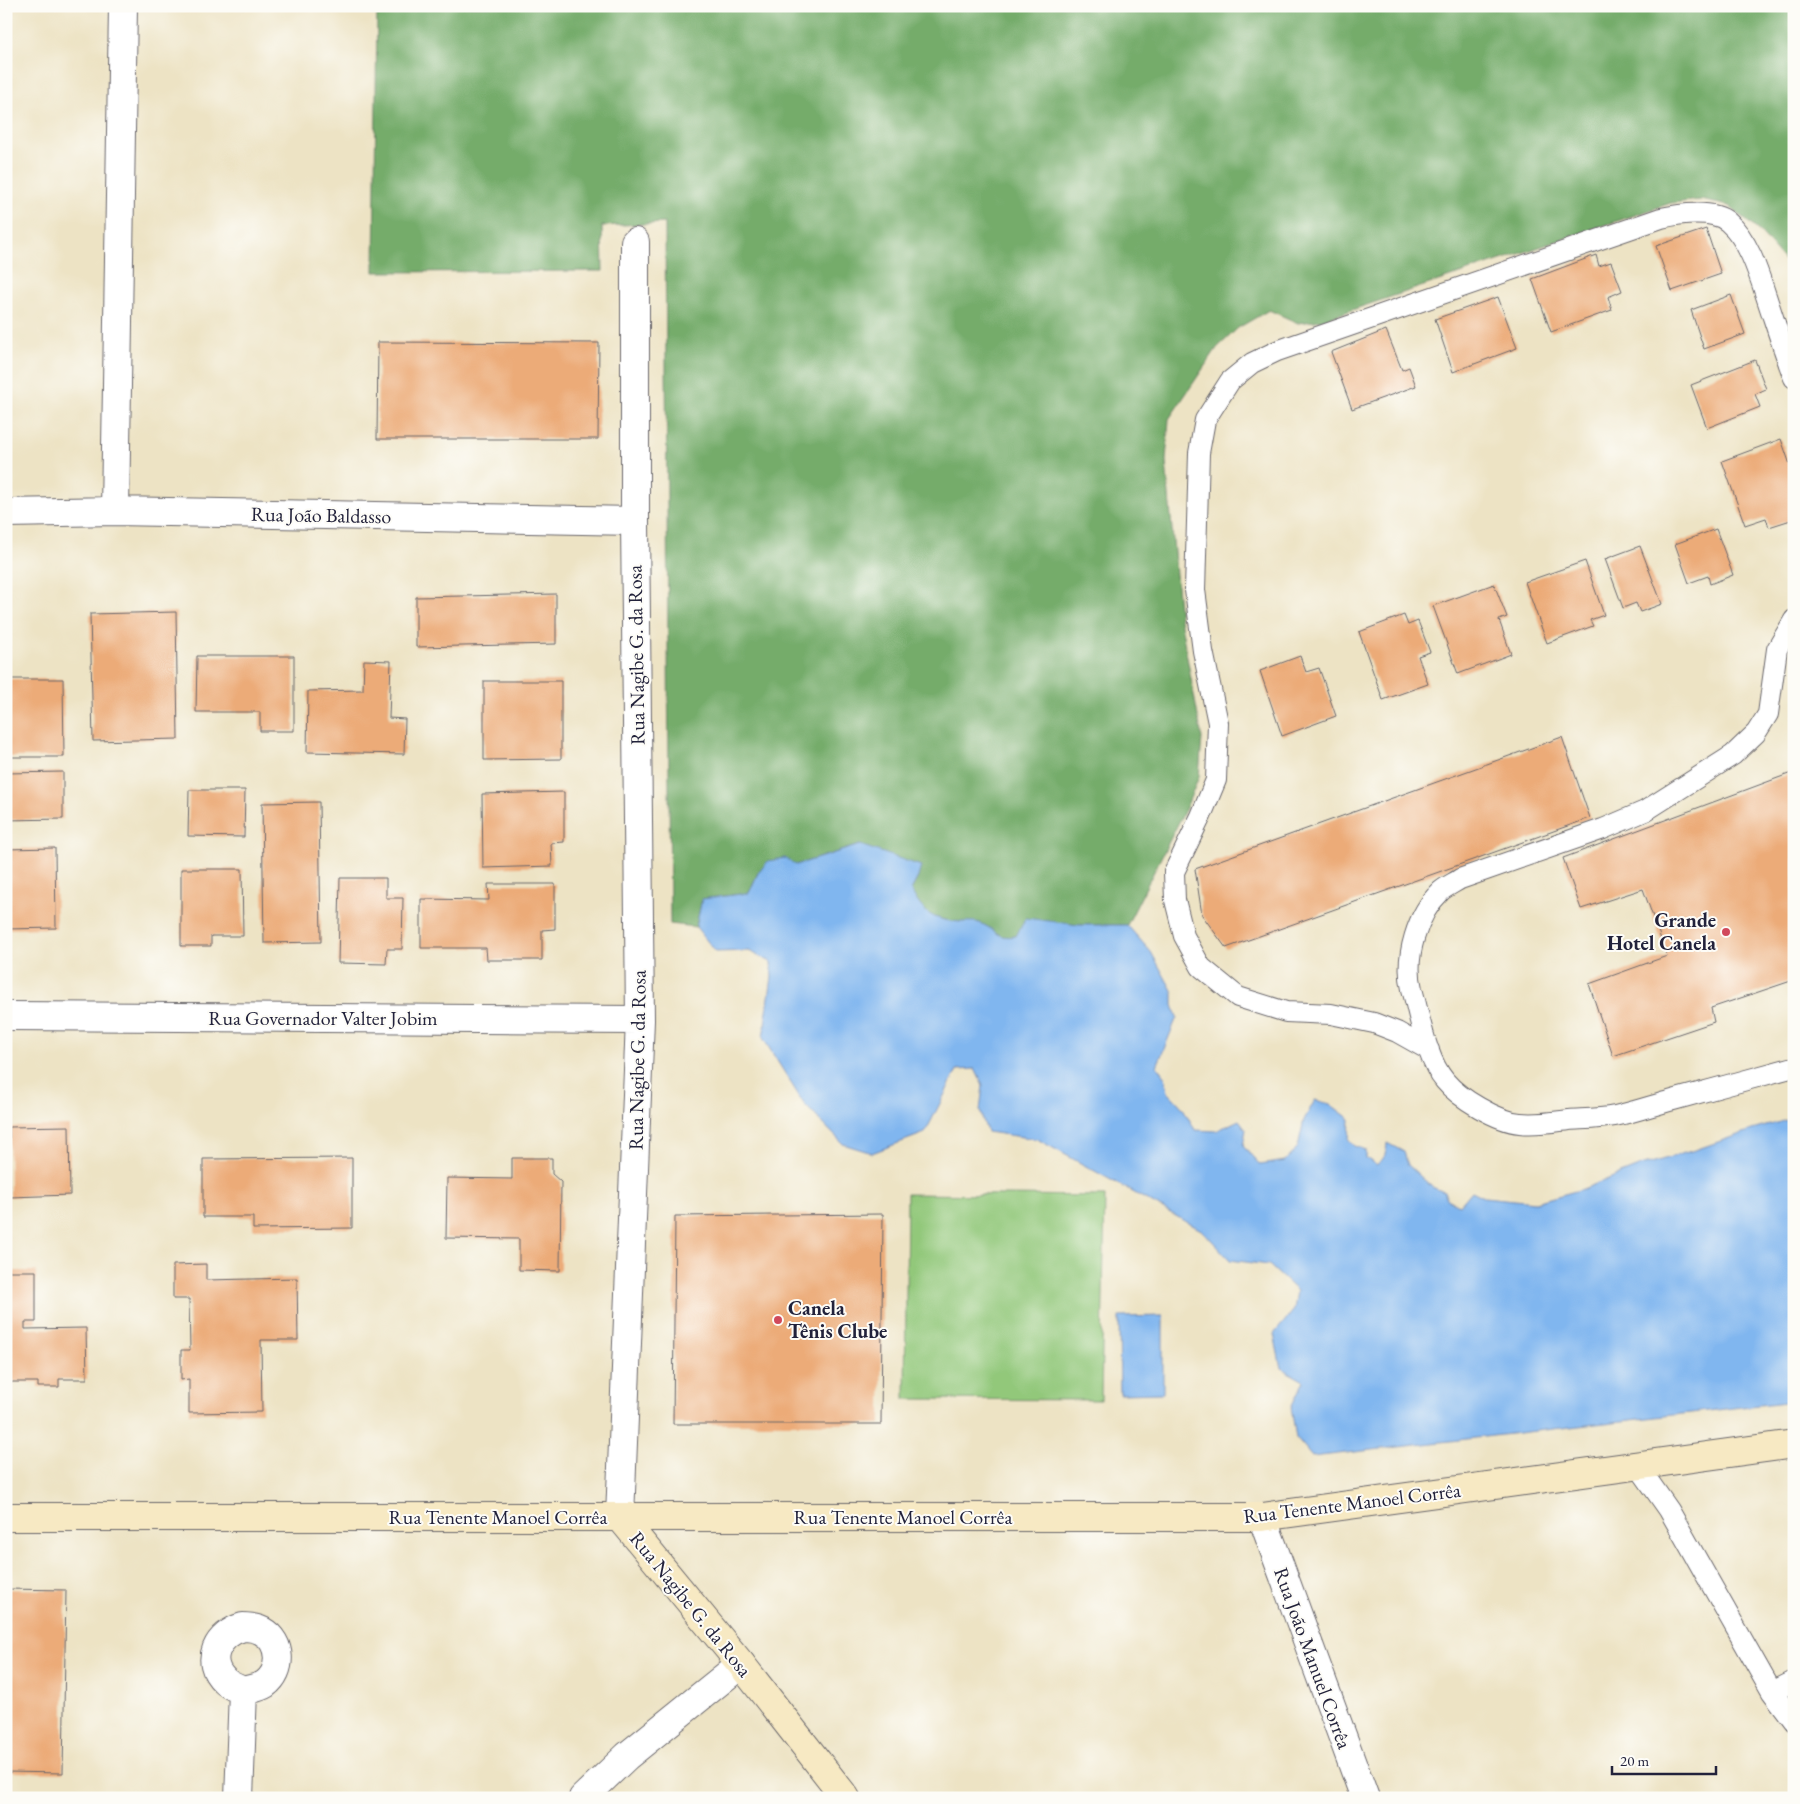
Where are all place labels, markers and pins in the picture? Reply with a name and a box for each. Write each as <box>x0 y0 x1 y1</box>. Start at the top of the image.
place label: Grande Hotel Canela <box>1607 907 1716 956</box>
marker: Grande Hotel Canela <box>1720 926 1732 938</box>
place label: Canela Tênis Clube <box>788 1295 887 1344</box>
marker: Canela Tênis Clube <box>772 1314 784 1326</box>

